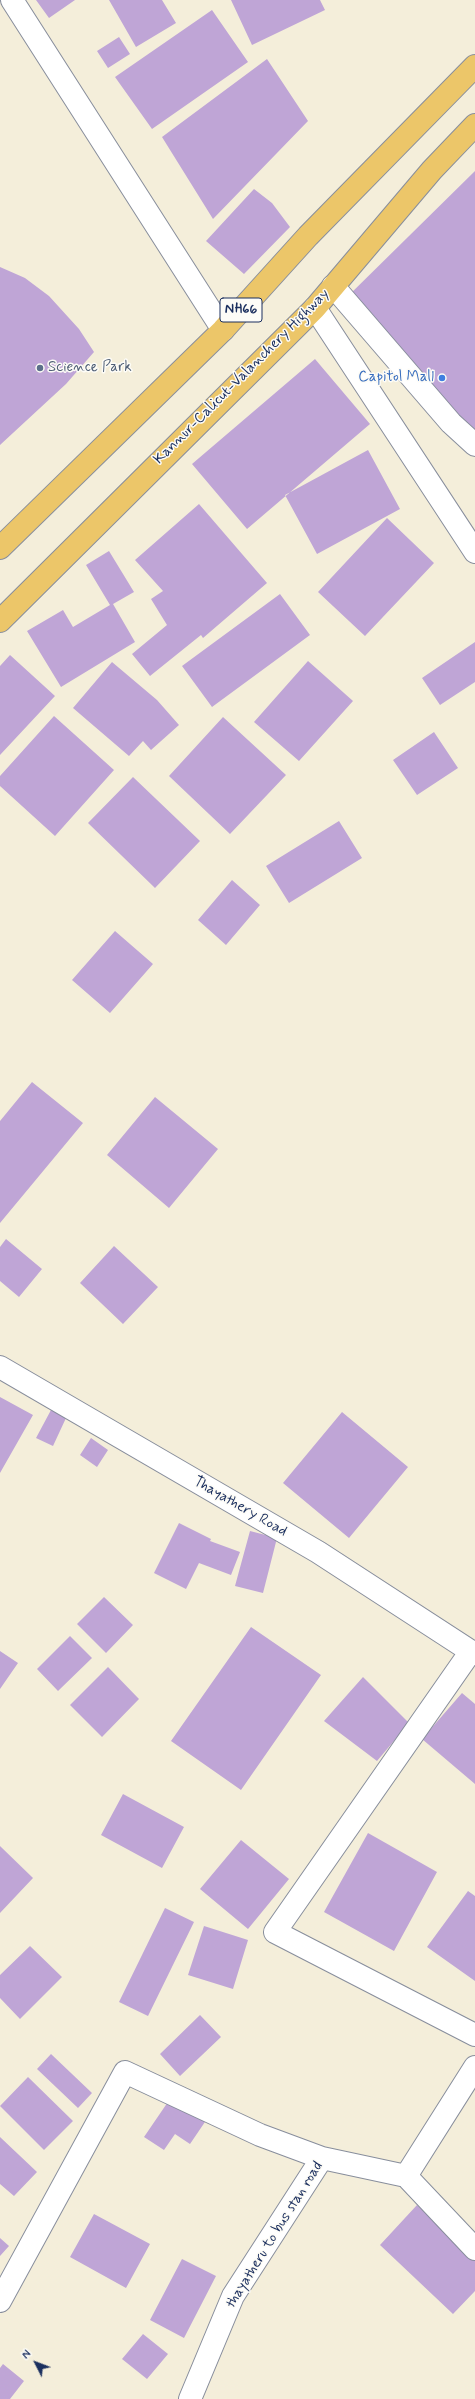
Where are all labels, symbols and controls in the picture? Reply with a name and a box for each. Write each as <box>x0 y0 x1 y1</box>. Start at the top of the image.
street label: Kannur-Calicut-Valanchery Highway <box>150 285 334 469</box>
road number: NH66 <box>220 298 262 322</box>
place label: Science Park <box>48 359 132 377</box>
marker: Science Park <box>35 363 45 373</box>
place label: Capitol Mall <box>358 369 434 387</box>
marker: Capitol Mall <box>437 373 447 383</box>
street label: Thayathery Road <box>190 1473 290 1541</box>
street label: thayatheru to bus stan road <box>222 2158 328 2312</box>
north arrow <box>16 2343 56 2383</box>
text: N <box>19 2348 35 2362</box>

